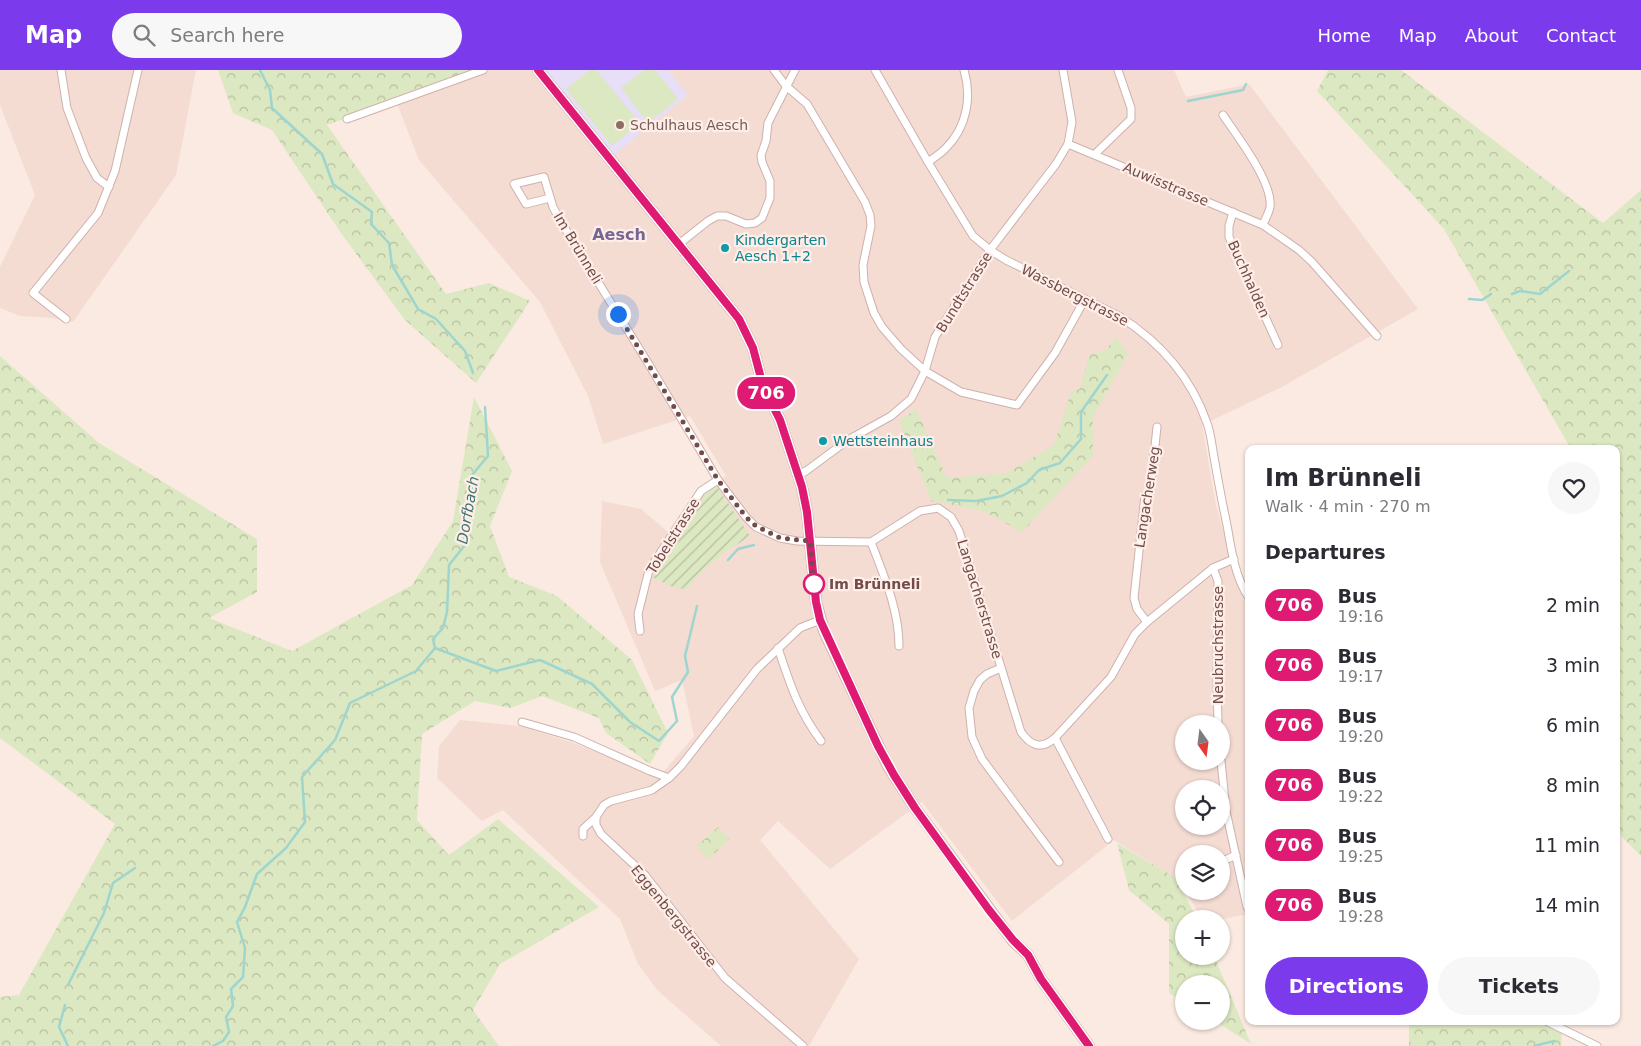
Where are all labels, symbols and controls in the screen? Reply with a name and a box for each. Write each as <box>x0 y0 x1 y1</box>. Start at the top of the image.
search box <box>112 13 462 58</box>
text: Map <box>25 21 82 49</box>
icon: search <box>130 21 158 49</box>
text: Search here <box>170 24 284 46</box>
text: Home <box>1318 25 1371 46</box>
text: Map <box>1399 25 1437 46</box>
text: About <box>1465 25 1518 46</box>
text: Contact <box>1546 25 1616 46</box>
place label: Schulhaus Aesch <box>630 117 748 133</box>
marker: Schulhaus Aesch <box>614 119 626 131</box>
street label: Auwisstrasse <box>1121 159 1211 209</box>
street label: Im Brünneli <box>550 209 606 287</box>
district label: Aesch <box>592 225 646 244</box>
place label: Kindergarten Aesch 1+2 <box>735 232 826 264</box>
street label: Buchhalden <box>1225 238 1273 320</box>
marker: Kindergarten Aesch 1+2 <box>719 242 731 254</box>
street label: Bundtstrasse <box>933 249 995 335</box>
street label: Wassbergstrasse <box>1019 261 1131 329</box>
your location <box>606 302 631 327</box>
line badge: 706 <box>737 377 795 409</box>
text: 706 <box>747 382 785 403</box>
place label: Wettsteinhaus <box>833 433 933 449</box>
marker: Wettsteinhaus <box>817 435 829 447</box>
street label: Langacherweg <box>1131 445 1163 549</box>
button: heart <box>1548 462 1600 514</box>
text: Im Brünneli <box>1265 464 1421 492</box>
water label: Dorfbach <box>453 475 483 545</box>
street label: Tobelstrasse <box>643 495 703 578</box>
text: Walk · 4 min · 270 m <box>1265 497 1430 516</box>
street label: Langacherstrasse <box>954 537 1006 661</box>
text: Departures <box>1265 541 1386 563</box>
marker: Im Brünneli <box>803 573 825 595</box>
place label: Im Brünneli <box>829 576 920 592</box>
text: Bus <box>1338 585 1377 607</box>
street label: Neubruchstrasse <box>1210 586 1226 704</box>
text: 706 <box>1275 594 1313 615</box>
text: 2 min <box>1546 594 1600 616</box>
text: 19:16 <box>1338 607 1384 626</box>
text: Bus <box>1338 645 1377 667</box>
text: 706 <box>1275 654 1313 675</box>
text: 3 min <box>1546 654 1600 676</box>
text: 19:17 <box>1338 667 1384 686</box>
text: Bus <box>1338 705 1377 727</box>
text: 706 <box>1275 714 1313 735</box>
text: 6 min <box>1546 714 1600 736</box>
north arrow <box>1175 715 1230 770</box>
map controls <box>1175 715 1230 1030</box>
text: 19:20 <box>1338 727 1384 746</box>
text: Bus <box>1338 765 1377 787</box>
text: 706 <box>1275 774 1313 795</box>
text: 8 min <box>1546 774 1600 796</box>
button: locate <box>1175 780 1230 835</box>
text: 19:22 <box>1338 787 1384 806</box>
text: Bus <box>1338 825 1377 847</box>
text: 706 <box>1275 834 1313 855</box>
text: 11 min <box>1534 834 1600 856</box>
button: layers <box>1175 845 1230 900</box>
text: 19:25 <box>1338 847 1384 866</box>
street label: Eggenbergstrasse <box>628 862 720 970</box>
text: Bus <box>1338 885 1377 907</box>
text: 706 <box>1275 894 1313 915</box>
text: 14 min <box>1534 894 1600 916</box>
text: 19:28 <box>1338 907 1384 926</box>
button: + <box>1175 910 1230 965</box>
button: Directions <box>1265 957 1428 1015</box>
button: Tickets <box>1438 957 1600 1015</box>
button: − <box>1175 975 1230 1030</box>

